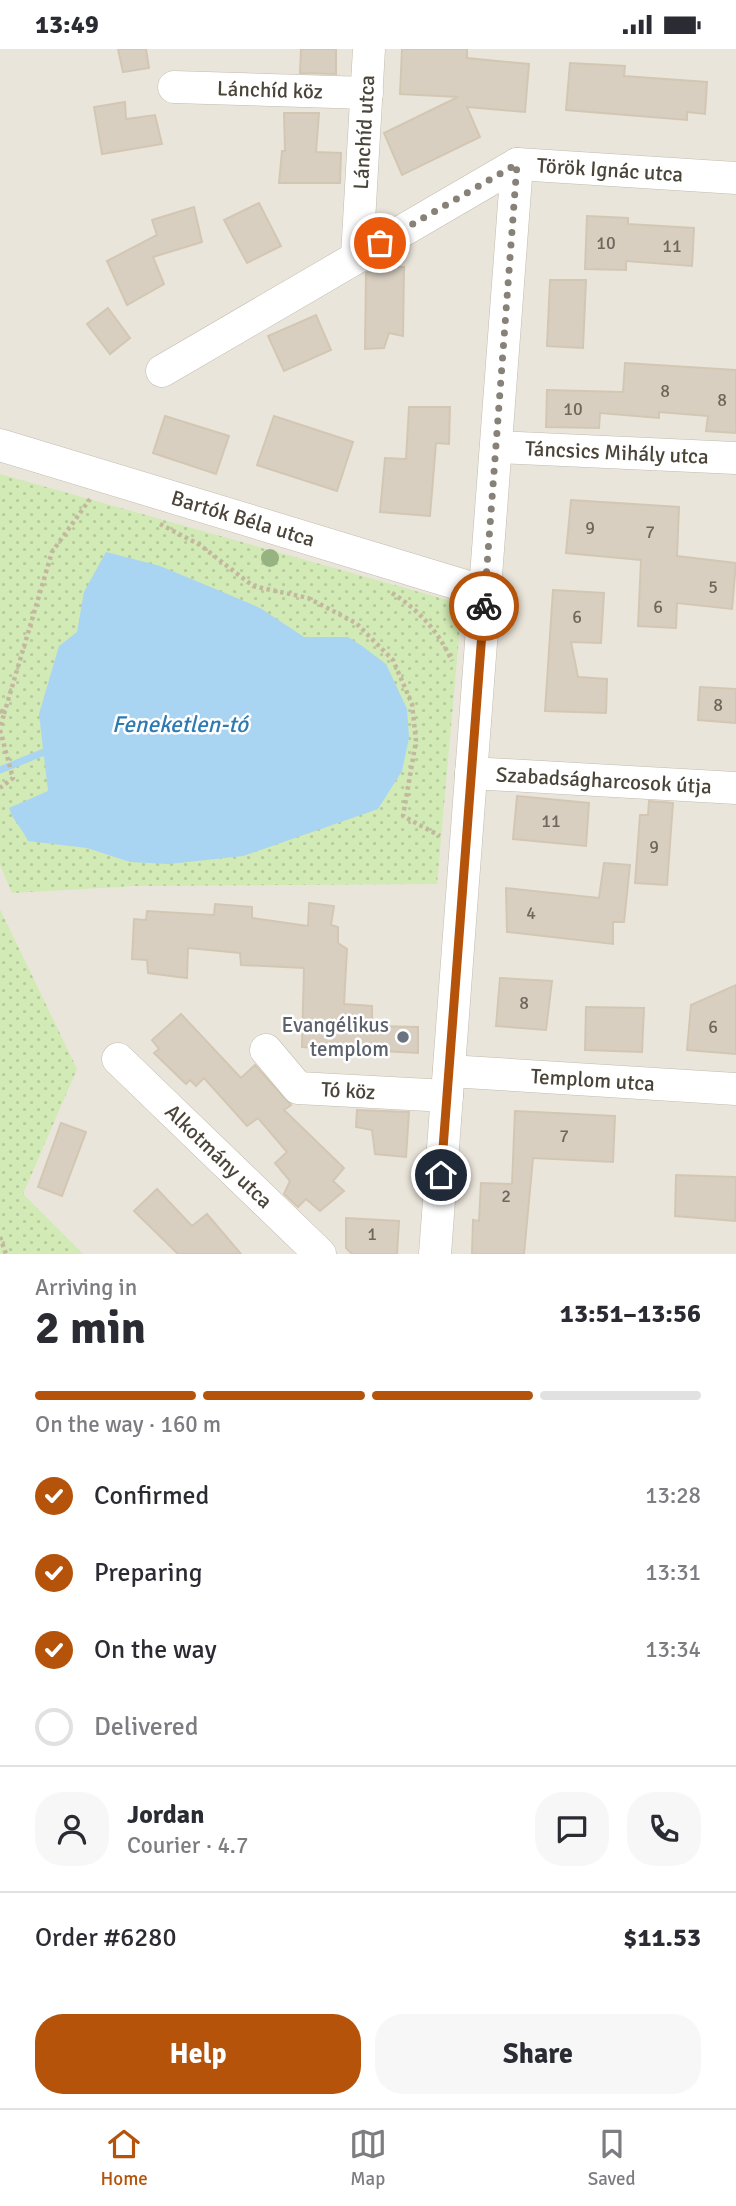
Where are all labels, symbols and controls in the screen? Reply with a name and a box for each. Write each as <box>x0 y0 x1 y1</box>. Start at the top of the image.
text: 13:49 <box>35 9 99 41</box>
street label: Lánchíd utca <box>348 74 380 190</box>
street label: Lánchíd köz <box>217 75 323 105</box>
street label: Török Ignác utca <box>536 152 684 188</box>
pin <box>350 213 410 273</box>
icon: bag <box>361 224 399 262</box>
house number: 10 <box>596 232 616 254</box>
house number: 11 <box>662 235 682 257</box>
house number: 8 <box>660 380 670 402</box>
house number: 8 <box>717 389 727 411</box>
house number: 10 <box>563 398 583 420</box>
street label: Táncsics Mihály utca <box>524 435 709 470</box>
street label: Bartók Béla utca <box>168 485 318 553</box>
house number: 9 <box>585 517 595 539</box>
house number: 7 <box>645 521 655 543</box>
courier <box>449 571 519 641</box>
house number: 5 <box>708 576 718 598</box>
icon: bike <box>465 587 503 625</box>
house number: 6 <box>653 596 663 618</box>
house number: 6 <box>572 606 582 628</box>
house number: 8 <box>713 694 723 716</box>
water label: Feneketlen-tó <box>112 710 250 739</box>
street label: Szabadságharcosok útja <box>495 761 712 800</box>
house number: 11 <box>541 810 561 832</box>
house number: 9 <box>649 836 659 858</box>
house number: 4 <box>526 902 536 924</box>
house number: 8 <box>519 992 529 1014</box>
place label: Evangélikus templom <box>282 1012 389 1062</box>
house number: 6 <box>708 1016 718 1038</box>
marker: Evangélikus templom <box>395 1029 411 1045</box>
street label: Templom utca <box>530 1063 656 1097</box>
street label: Tó köz <box>320 1076 376 1105</box>
street label: Alkotmány utca <box>160 1099 278 1214</box>
house number: 7 <box>559 1125 569 1147</box>
pin <box>411 1145 471 1205</box>
icon: home <box>422 1156 460 1194</box>
house number: 2 <box>501 1185 511 1207</box>
house number: 1 <box>367 1223 377 1245</box>
text: Arriving in <box>35 1273 137 1302</box>
text: 13:51–13:56 <box>560 1298 701 1330</box>
text: 2 min <box>35 1300 146 1356</box>
text: On the way · 160 m <box>35 1410 221 1439</box>
icon: check <box>35 1477 73 1515</box>
text: Confirmed <box>94 1480 209 1512</box>
text: 13:28 <box>645 1481 701 1510</box>
icon: check <box>35 1554 73 1592</box>
text: Preparing <box>94 1557 202 1589</box>
text: 13:31 <box>645 1558 701 1587</box>
icon: check <box>35 1631 73 1669</box>
text: On the way <box>94 1634 217 1666</box>
text: 13:34 <box>645 1635 701 1664</box>
text: Delivered <box>94 1711 199 1743</box>
button: person <box>35 1792 109 1866</box>
button: chat <box>535 1792 609 1866</box>
button: phone <box>627 1792 701 1866</box>
text: Jordan <box>127 1799 204 1831</box>
text: Courier · 4.7 <box>127 1831 248 1860</box>
text: Order #6280 <box>35 1922 176 1954</box>
text: $11.53 <box>623 1922 701 1954</box>
button: Help <box>35 2014 361 2094</box>
button: Share <box>375 2014 701 2094</box>
tab: Home <box>100 2125 148 2191</box>
tab: Map <box>349 2125 387 2191</box>
tab: Saved <box>588 2125 636 2191</box>

